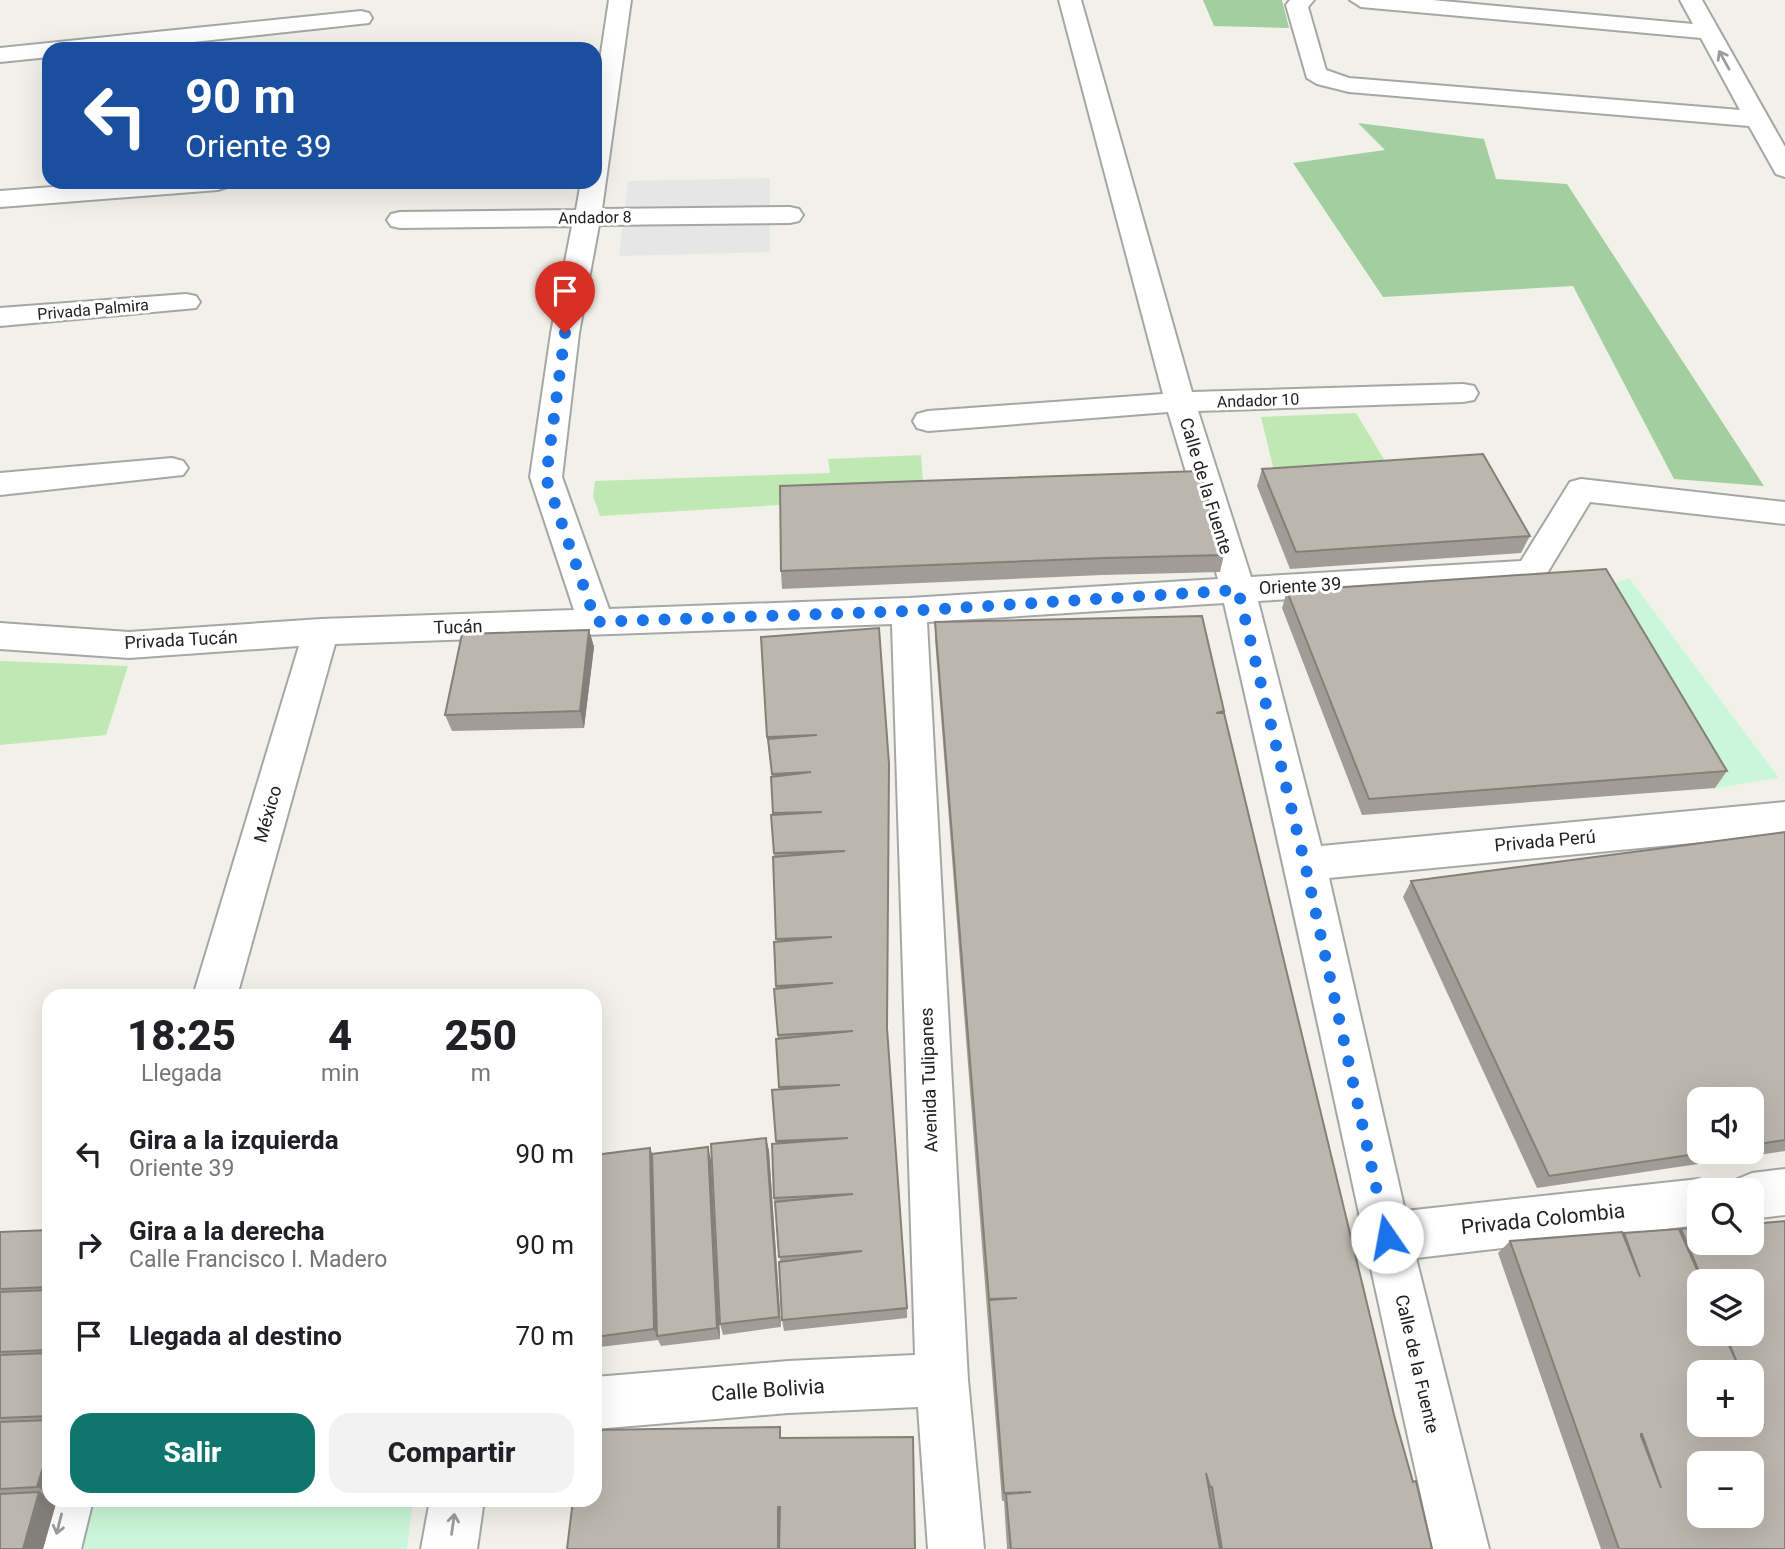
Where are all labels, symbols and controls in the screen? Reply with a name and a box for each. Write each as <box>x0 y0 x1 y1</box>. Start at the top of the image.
one-way arrow <box>1716 50 1730 70</box>
text: 90 m <box>185 68 296 125</box>
icon: left <box>70 70 161 161</box>
text: Oriente 39 <box>185 127 332 165</box>
street label: Andador 8 <box>558 207 632 228</box>
pin <box>535 261 595 333</box>
icon: arrive <box>546 272 584 310</box>
street label: Privada Palmira <box>37 295 150 324</box>
street label: Andador 10 <box>1216 390 1300 411</box>
street label: Calle de la Fuente <box>1176 415 1237 557</box>
street label: Oriente 39 <box>1258 573 1342 598</box>
street label: Tucán <box>433 615 483 638</box>
street label: Privada Tucán <box>124 626 238 653</box>
street label: México <box>249 783 286 845</box>
street label: Privada Perú <box>1494 826 1596 855</box>
street label: Avenida Tulipanes <box>915 1007 942 1153</box>
text: 18:25 <box>127 1011 236 1060</box>
text: 4 <box>328 1011 352 1060</box>
text: 250 <box>444 1011 517 1060</box>
text: Llegada <box>141 1060 222 1087</box>
text: min <box>321 1060 359 1087</box>
text: m <box>471 1060 491 1087</box>
map controls <box>1687 1087 1764 1528</box>
button: sound <box>1687 1087 1764 1164</box>
text: Gira a la izquierda <box>129 1125 339 1155</box>
icon: left <box>70 1135 108 1173</box>
text: 90 m <box>516 1139 574 1169</box>
text: Oriente 39 <box>129 1155 234 1182</box>
button: search <box>1687 1178 1764 1255</box>
street label: Privada Colombia <box>1460 1198 1626 1240</box>
position arrow <box>1350 1200 1424 1274</box>
text: Gira a la derecha <box>129 1216 325 1246</box>
icon: right <box>70 1226 108 1264</box>
text: 90 m <box>516 1230 574 1260</box>
text: Calle Francisco I. Madero <box>129 1246 387 1273</box>
button: layers <box>1687 1269 1764 1346</box>
street label: Calle de la Fuente <box>1391 1293 1444 1435</box>
icon: arrive <box>70 1317 108 1355</box>
text: Llegada al destino <box>129 1321 342 1351</box>
text: 70 m <box>516 1321 574 1351</box>
button: + <box>1687 1360 1764 1437</box>
street label: Calle Bolivia <box>710 1374 826 1406</box>
button: Salir <box>70 1413 315 1493</box>
button: Compartir <box>329 1413 574 1493</box>
button: − <box>1687 1451 1764 1528</box>
one-way arrow <box>52 1512 65 1535</box>
one-way arrow <box>447 1513 460 1536</box>

